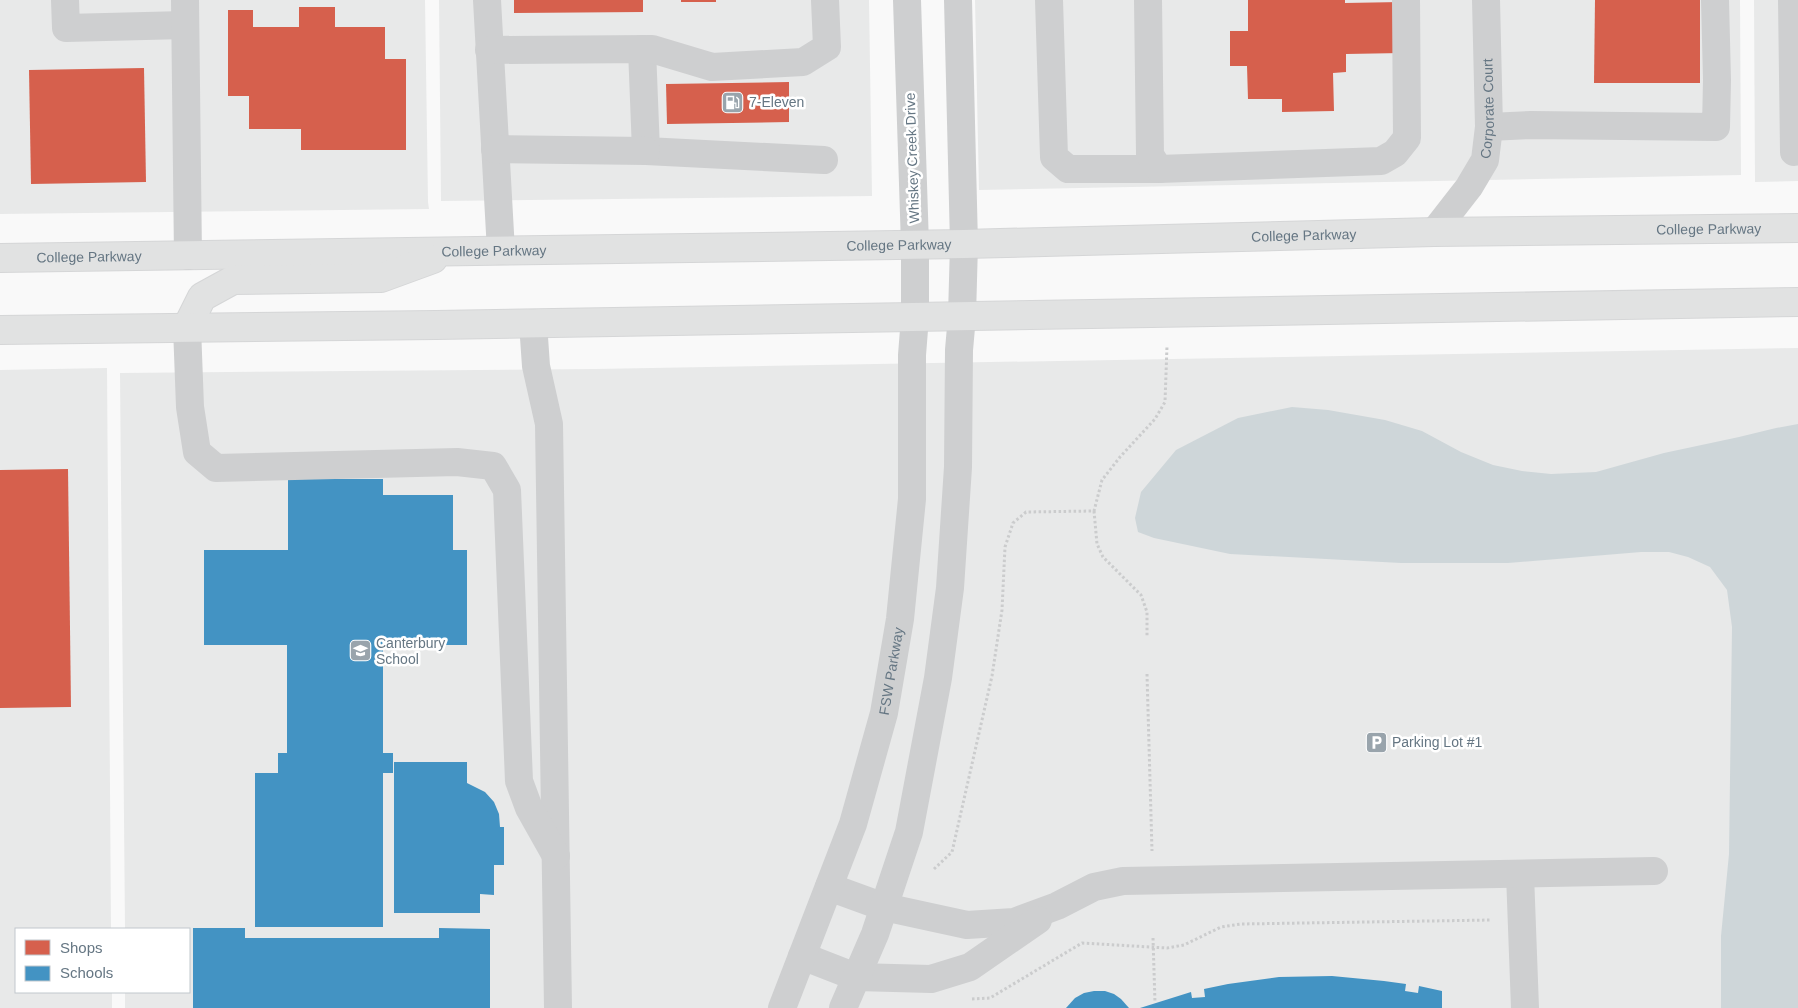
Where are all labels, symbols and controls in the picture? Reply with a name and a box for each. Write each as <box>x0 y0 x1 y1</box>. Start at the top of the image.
street label: Corporate Court <box>1477 58 1497 160</box>
fuel station icon: 7-Eleven <box>721 90 745 114</box>
street label: Whiskey Creek Drive <box>902 92 922 224</box>
place label: 7-Eleven <box>749 94 804 110</box>
street label: College Parkway <box>1656 220 1761 238</box>
street label: College Parkway <box>1251 226 1357 245</box>
street label: College Parkway <box>846 236 952 254</box>
street label: College Parkway <box>441 242 547 260</box>
street label: College Parkway <box>36 248 142 265</box>
street label: FSW Parkway <box>876 626 906 716</box>
place label: Canterbury School <box>376 635 445 667</box>
school or university icon: Canterbury School <box>348 639 372 663</box>
parking icon: Parking Lot #1 <box>1364 730 1388 754</box>
place label: Parking Lot #1 <box>1392 734 1482 750</box>
legend <box>15 928 190 993</box>
text: Shops <box>60 939 103 956</box>
text: Schools <box>60 964 113 981</box>

